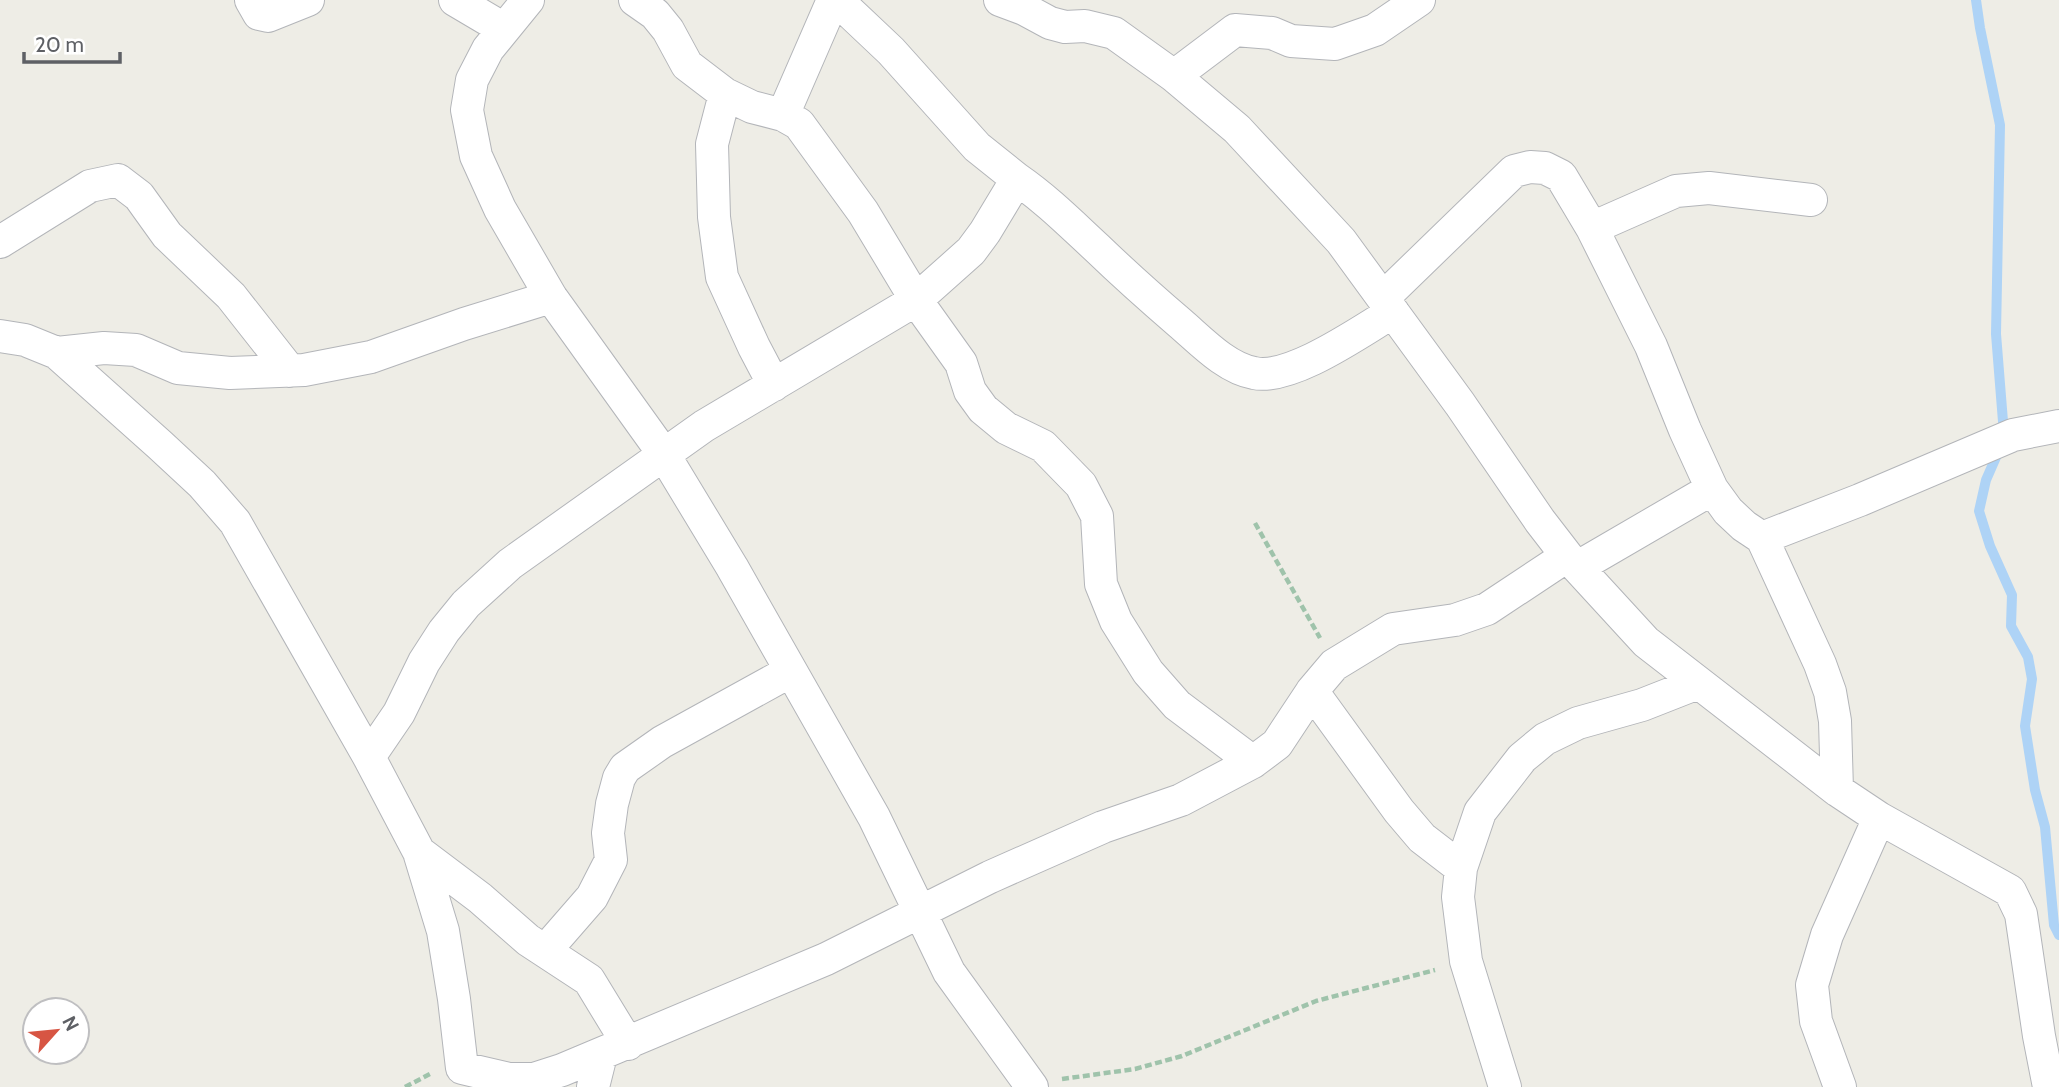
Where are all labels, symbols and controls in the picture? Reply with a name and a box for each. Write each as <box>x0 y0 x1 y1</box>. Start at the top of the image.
scale bar <box>24 21 121 65</box>
text: 20 m <box>35 32 84 57</box>
north arrow <box>21 996 91 1066</box>
text: N <box>57 1012 84 1035</box>

